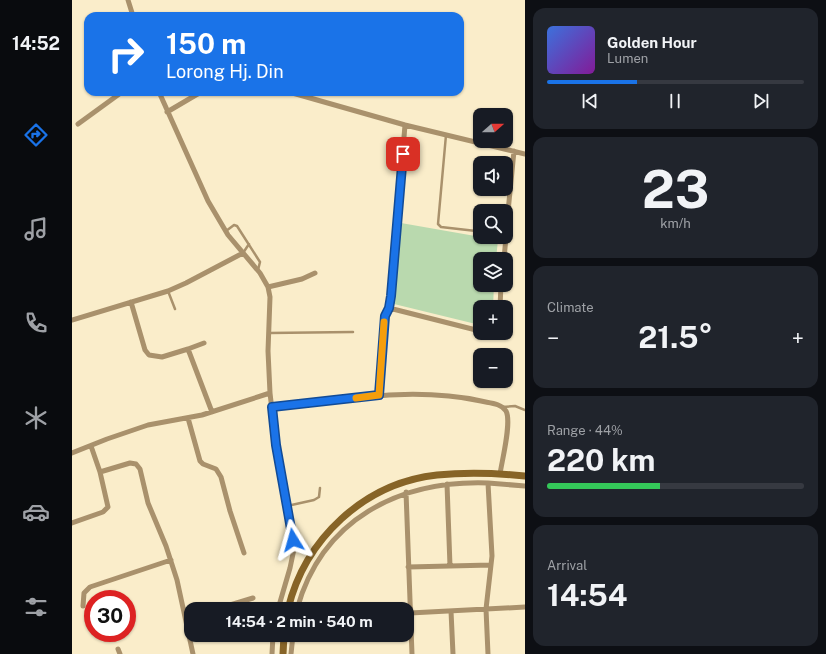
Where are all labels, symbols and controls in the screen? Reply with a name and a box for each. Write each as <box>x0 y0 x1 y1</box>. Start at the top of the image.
text: 150 m <box>166 27 246 60</box>
icon: right <box>100 28 152 80</box>
text: 14:52 <box>12 33 60 54</box>
text: Golden Hour <box>607 34 697 51</box>
text: Lumen <box>607 51 648 66</box>
text: Lorong Hj. Din <box>166 61 284 82</box>
icon: previous <box>579 90 601 112</box>
icon: pause <box>664 90 686 112</box>
icon: next <box>750 90 772 112</box>
north arrow <box>473 108 513 148</box>
map controls <box>473 108 513 388</box>
icon: directions <box>22 121 50 149</box>
pin <box>386 137 420 171</box>
icon: arrive <box>392 143 414 165</box>
button: sound <box>473 156 513 196</box>
text: 23 <box>642 159 709 220</box>
button: search <box>473 204 513 244</box>
icon: music <box>22 215 50 243</box>
text: km/h <box>660 216 691 231</box>
button: layers <box>473 252 513 292</box>
button: + <box>473 300 513 340</box>
text: Climate <box>547 300 594 315</box>
icon: phone <box>22 309 50 337</box>
text: 21.5° <box>638 319 713 355</box>
text: − <box>547 325 559 351</box>
text: + <box>792 325 804 351</box>
button: − <box>473 348 513 388</box>
icon: climate <box>22 404 50 432</box>
text: Range · 44% <box>547 423 623 438</box>
text: 220 km <box>547 442 655 478</box>
icon: car <box>22 498 50 526</box>
position arrow <box>272 519 314 561</box>
text: Arrival <box>547 558 587 573</box>
text: 14:54 <box>547 577 628 613</box>
speed limit sign: 30 <box>84 590 136 642</box>
icon: filters <box>22 593 50 621</box>
text: 14:54 · 2 min · 540 m <box>225 613 373 630</box>

